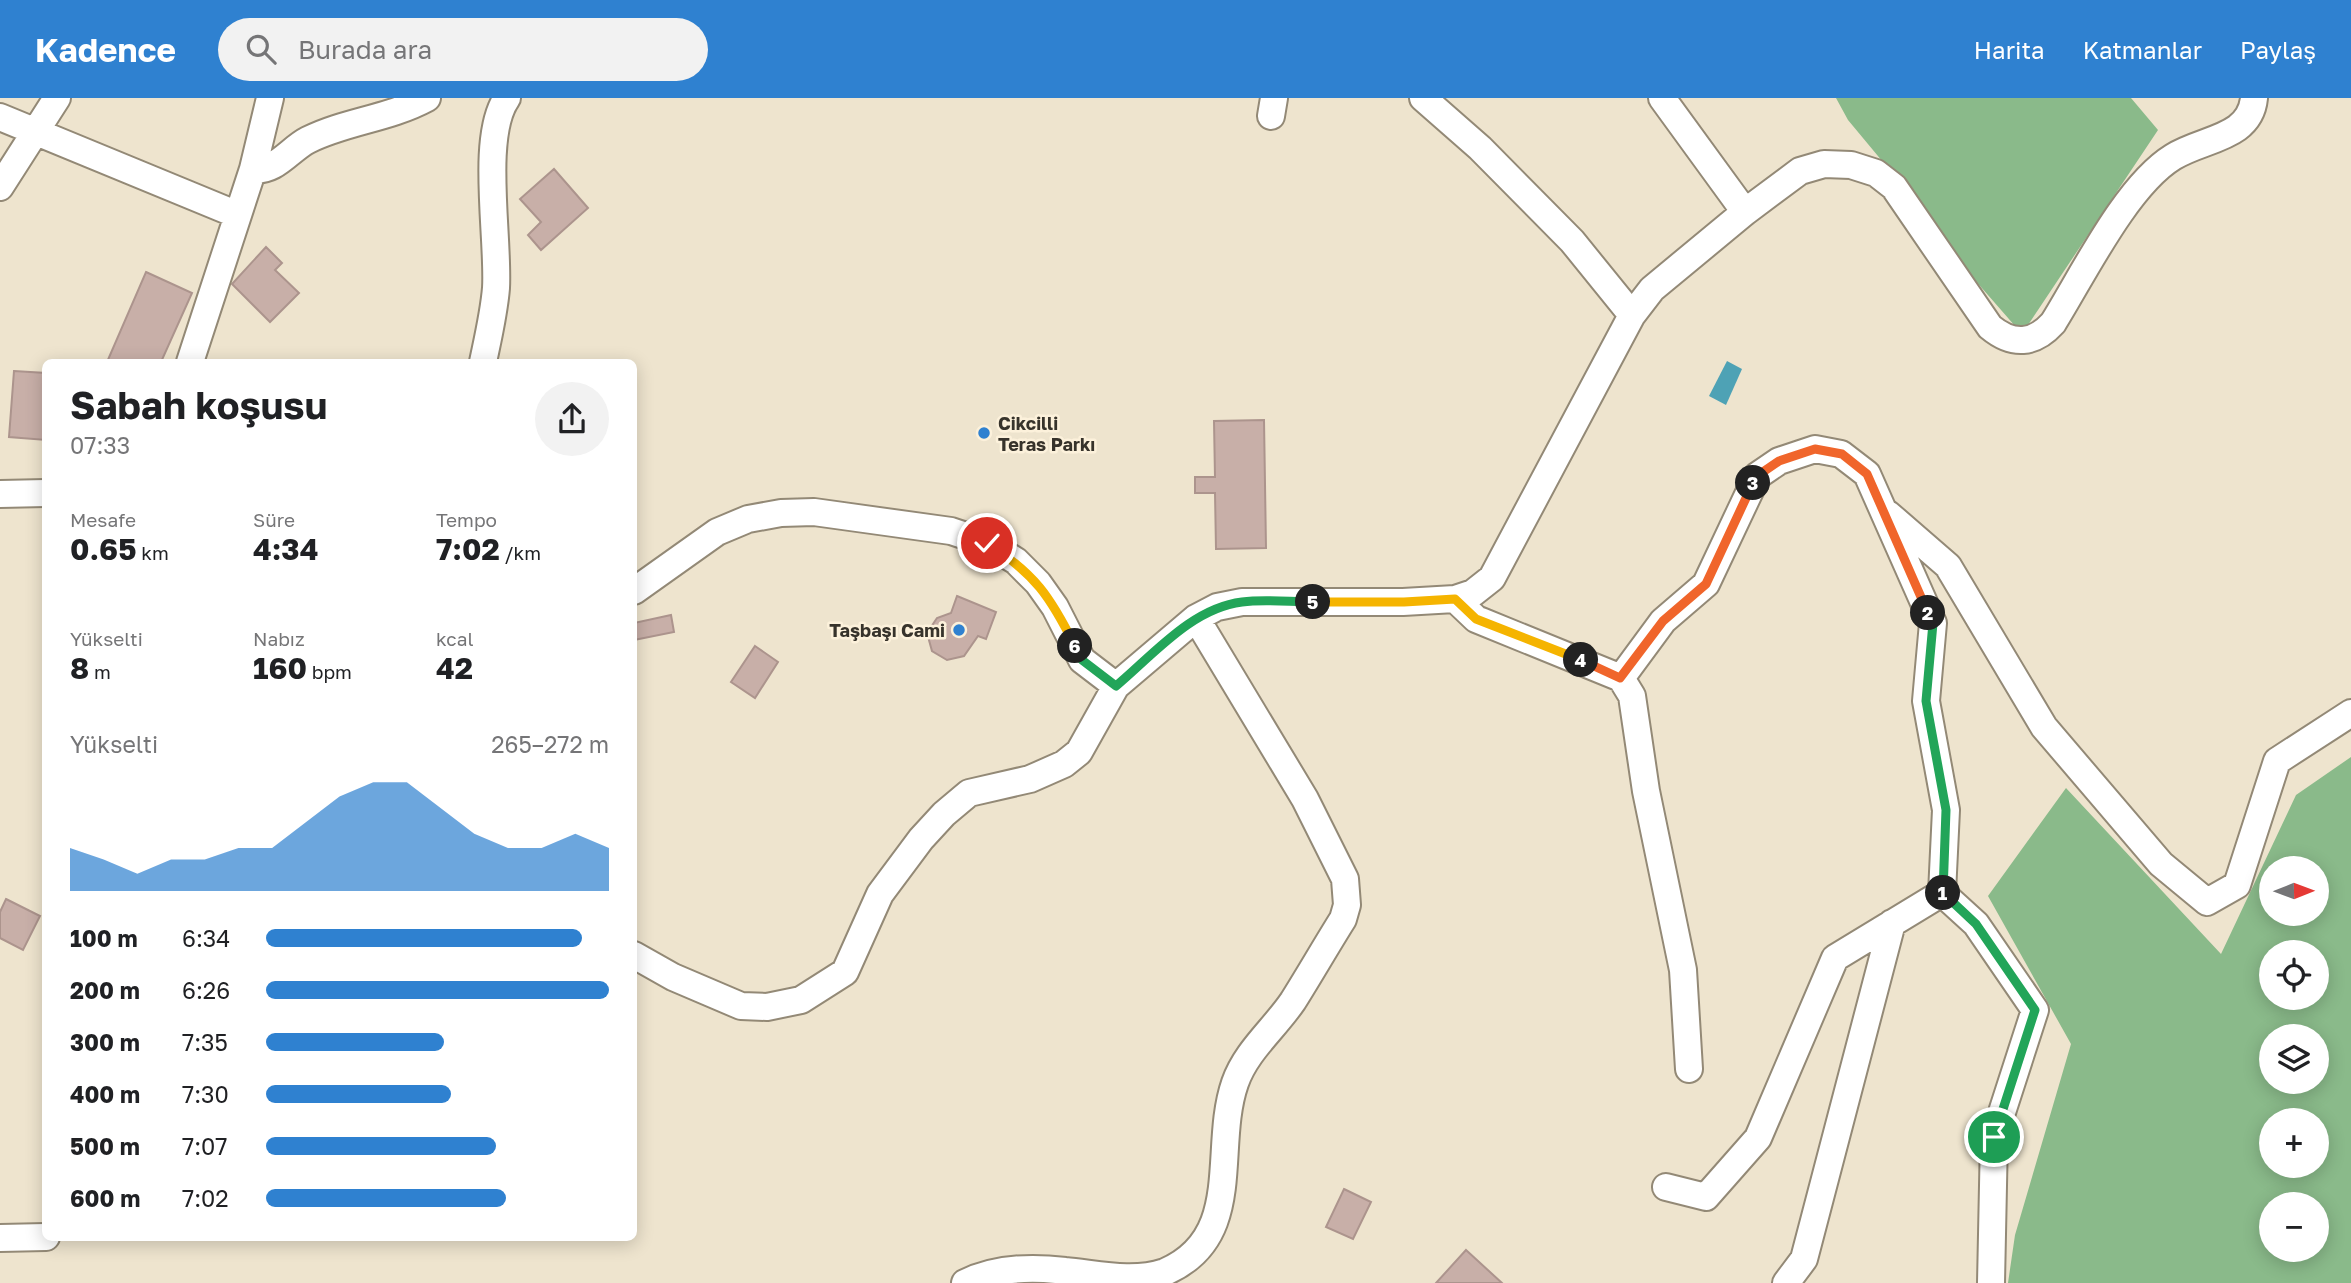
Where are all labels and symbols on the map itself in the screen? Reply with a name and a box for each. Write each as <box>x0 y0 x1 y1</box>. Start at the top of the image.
place label: Cikcilli Teras Parkı <box>998 412 1095 455</box>
marker: Cikcilli Teras Parkı <box>976 425 992 441</box>
pin: 3 <box>1736 466 1770 500</box>
pin <box>957 513 1017 573</box>
pin: 5 <box>1296 584 1330 620</box>
pin: 2 <box>1910 596 1946 630</box>
place label: Taşbaşı Cami <box>829 619 945 641</box>
marker: Taşbaşı Cami <box>951 622 967 638</box>
pin: 6 <box>1058 628 1092 664</box>
pin: 4 <box>1564 642 1598 678</box>
north arrow <box>2259 856 2329 926</box>
pin: 1 <box>1926 876 1960 910</box>
pin <box>1964 1107 2024 1167</box>

